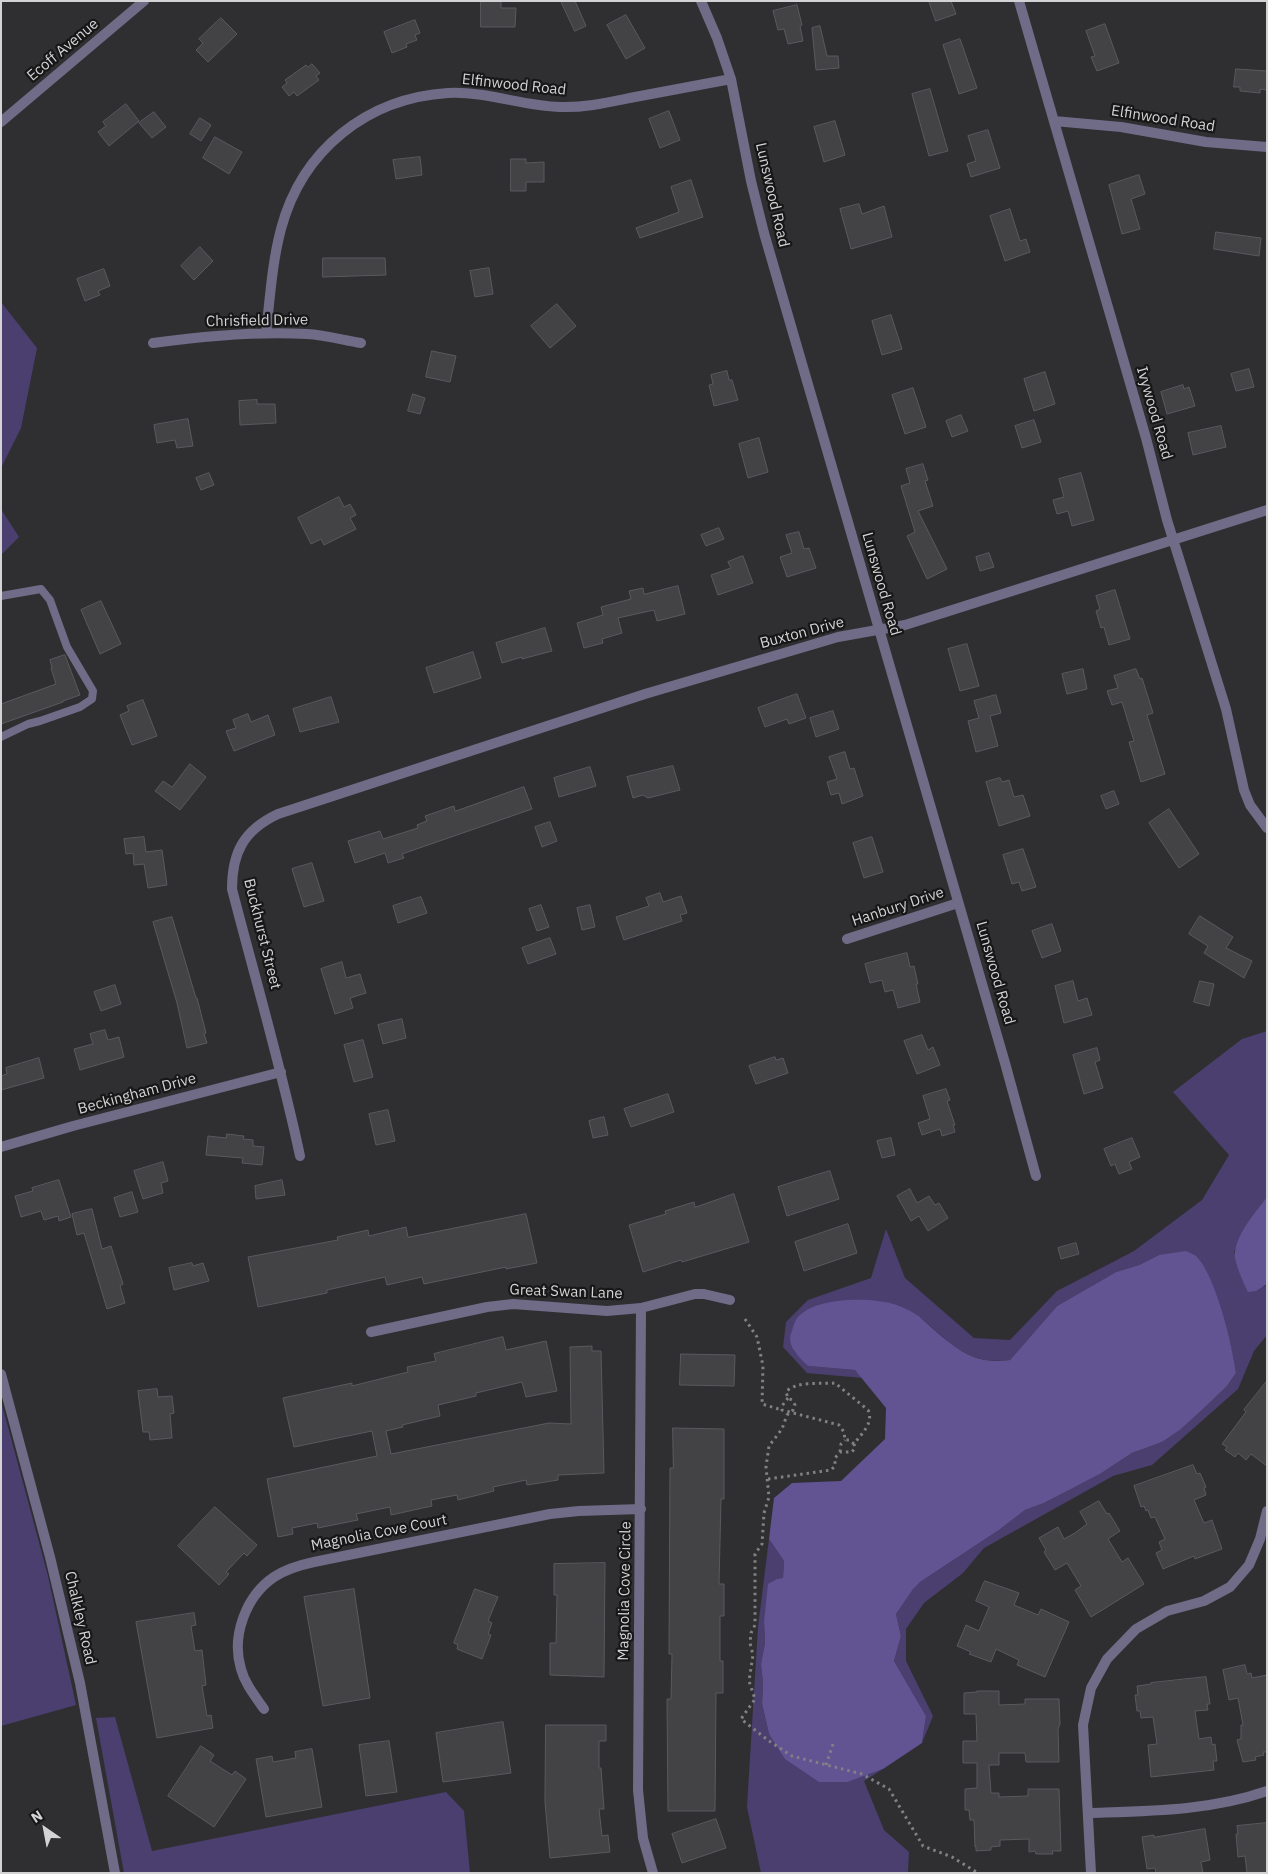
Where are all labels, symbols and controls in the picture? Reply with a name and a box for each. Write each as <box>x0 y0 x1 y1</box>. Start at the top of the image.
street label: Ecoff Avenue <box>24 15 102 85</box>
street label: Elfinwood Road <box>461 71 567 99</box>
street label: Elfinwood Road <box>1110 102 1216 136</box>
street label: Lunswood Road <box>751 141 793 249</box>
street label: Chrisfield Drive <box>206 311 308 331</box>
street label: Ivywood Road <box>1132 364 1176 462</box>
street label: Lunswood Road <box>858 530 904 638</box>
street label: Buxton Drive <box>758 613 846 653</box>
street label: Buckhurst Street <box>240 877 284 991</box>
street label: Hanbury Drive <box>850 884 946 930</box>
street label: Lunswood Road <box>972 919 1018 1027</box>
street label: Beckingham Drive <box>76 1070 198 1118</box>
street label: Great Swan Lane <box>509 1281 623 1303</box>
street label: Magnolia Cove Court <box>309 1511 449 1555</box>
street label: Magnolia Cove Circle <box>615 1521 635 1661</box>
street label: Chalkley Road <box>60 1569 100 1667</box>
north arrow <box>20 1804 70 1854</box>
text: N <box>28 1806 46 1827</box>

